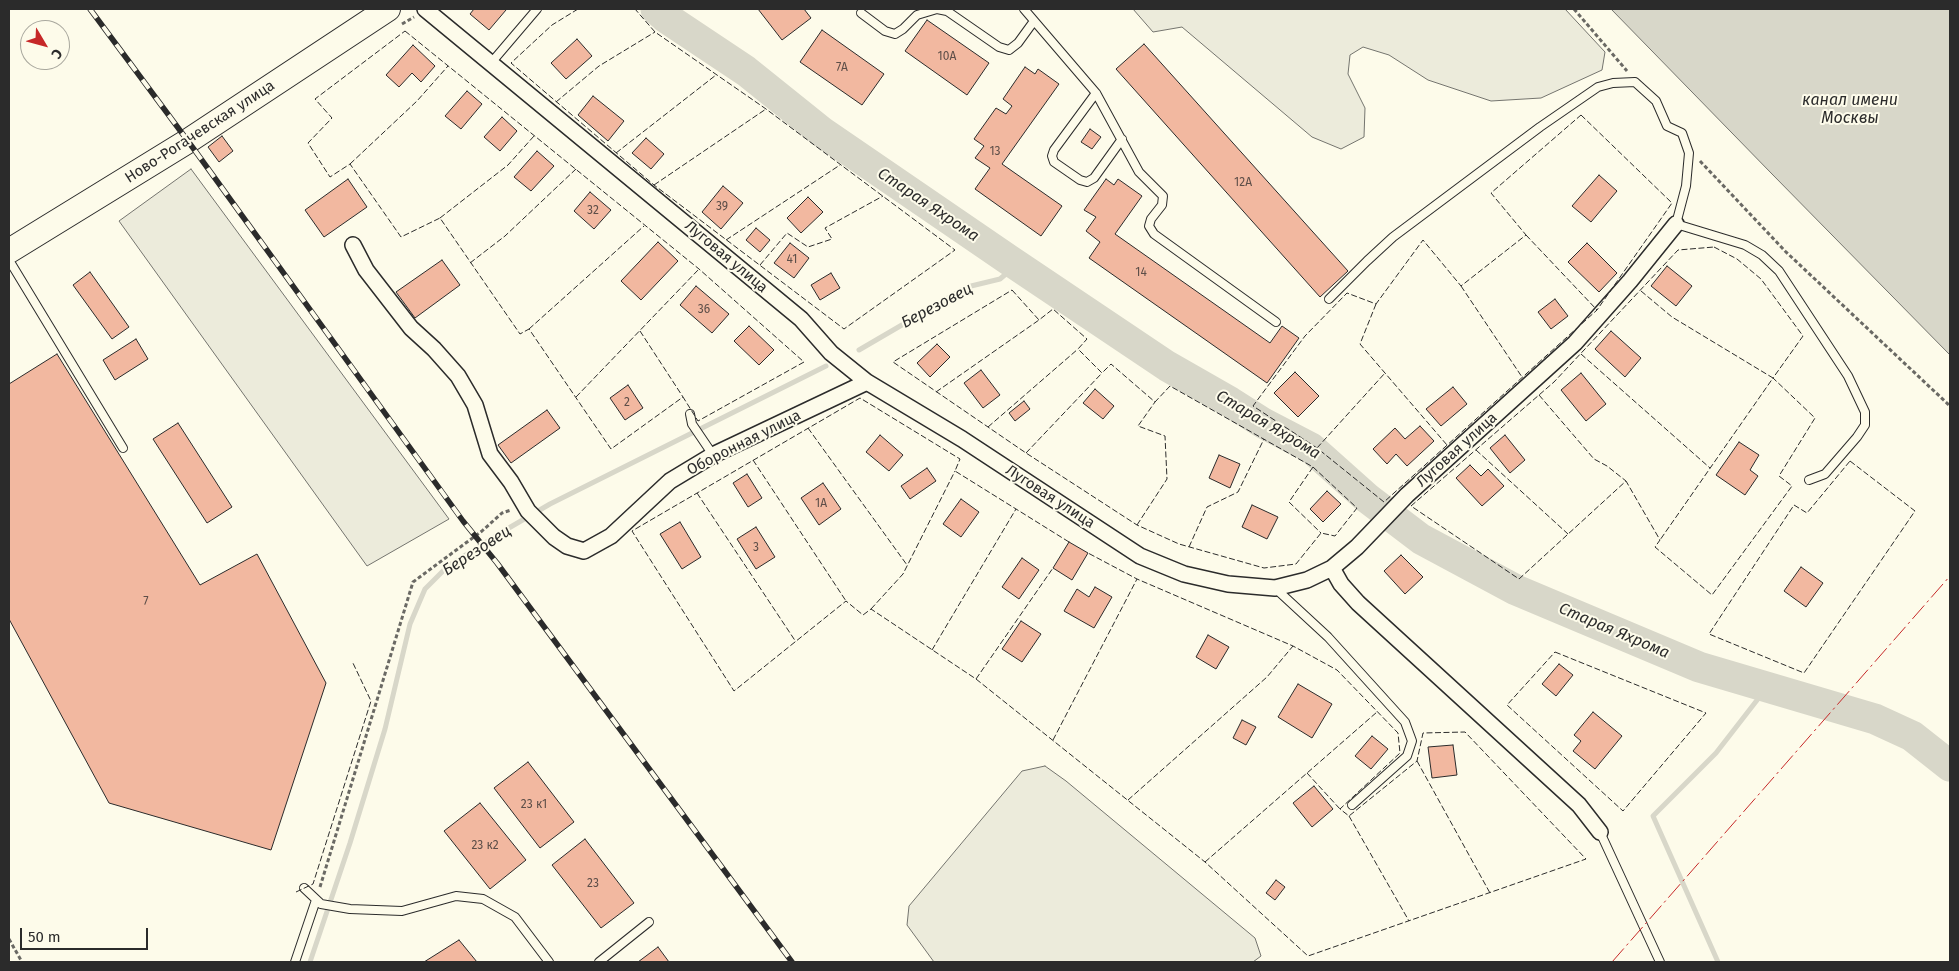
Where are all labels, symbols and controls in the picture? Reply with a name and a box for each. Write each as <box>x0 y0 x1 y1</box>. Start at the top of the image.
north arrow <box>20 20 70 70</box>
text: С <box>47 45 66 62</box>
house number: 10А <box>938 50 956 64</box>
house number: 7А <box>836 61 848 75</box>
street label: Ново-Рогачевская улица <box>122 77 278 187</box>
water label: канал имени Москвы <box>1802 91 1898 129</box>
house number: 13 <box>989 145 1001 159</box>
water label: Старая Яхрома <box>874 164 982 246</box>
house number: 12А <box>1234 176 1252 190</box>
house number: 39 <box>716 200 728 214</box>
house number: 32 <box>587 204 599 218</box>
street label: Луговая улица <box>681 217 771 297</box>
house number: 41 <box>787 253 797 267</box>
house number: 14 <box>1135 266 1147 280</box>
water label: Березовец <box>898 279 976 333</box>
house number: 36 <box>698 303 710 317</box>
water label: Старая Яхрома <box>1212 386 1324 464</box>
house number: 2 <box>624 396 630 410</box>
street label: Оборонная улица <box>684 406 804 480</box>
street label: Луговая улица <box>1413 409 1501 491</box>
street label: Луговая улица <box>1002 462 1098 532</box>
house number: 1А <box>815 497 827 511</box>
water label: Березовец <box>439 522 515 580</box>
house number: 3 <box>753 541 759 555</box>
house number: 7 <box>143 595 149 609</box>
water label: Старая Яхрома <box>1556 599 1672 663</box>
house number: 23 к1 <box>521 798 547 812</box>
house number: 23 к2 <box>471 839 499 853</box>
house number: 23 <box>587 877 599 891</box>
scale bar <box>22 918 150 950</box>
text: 50 m <box>28 928 61 946</box>

